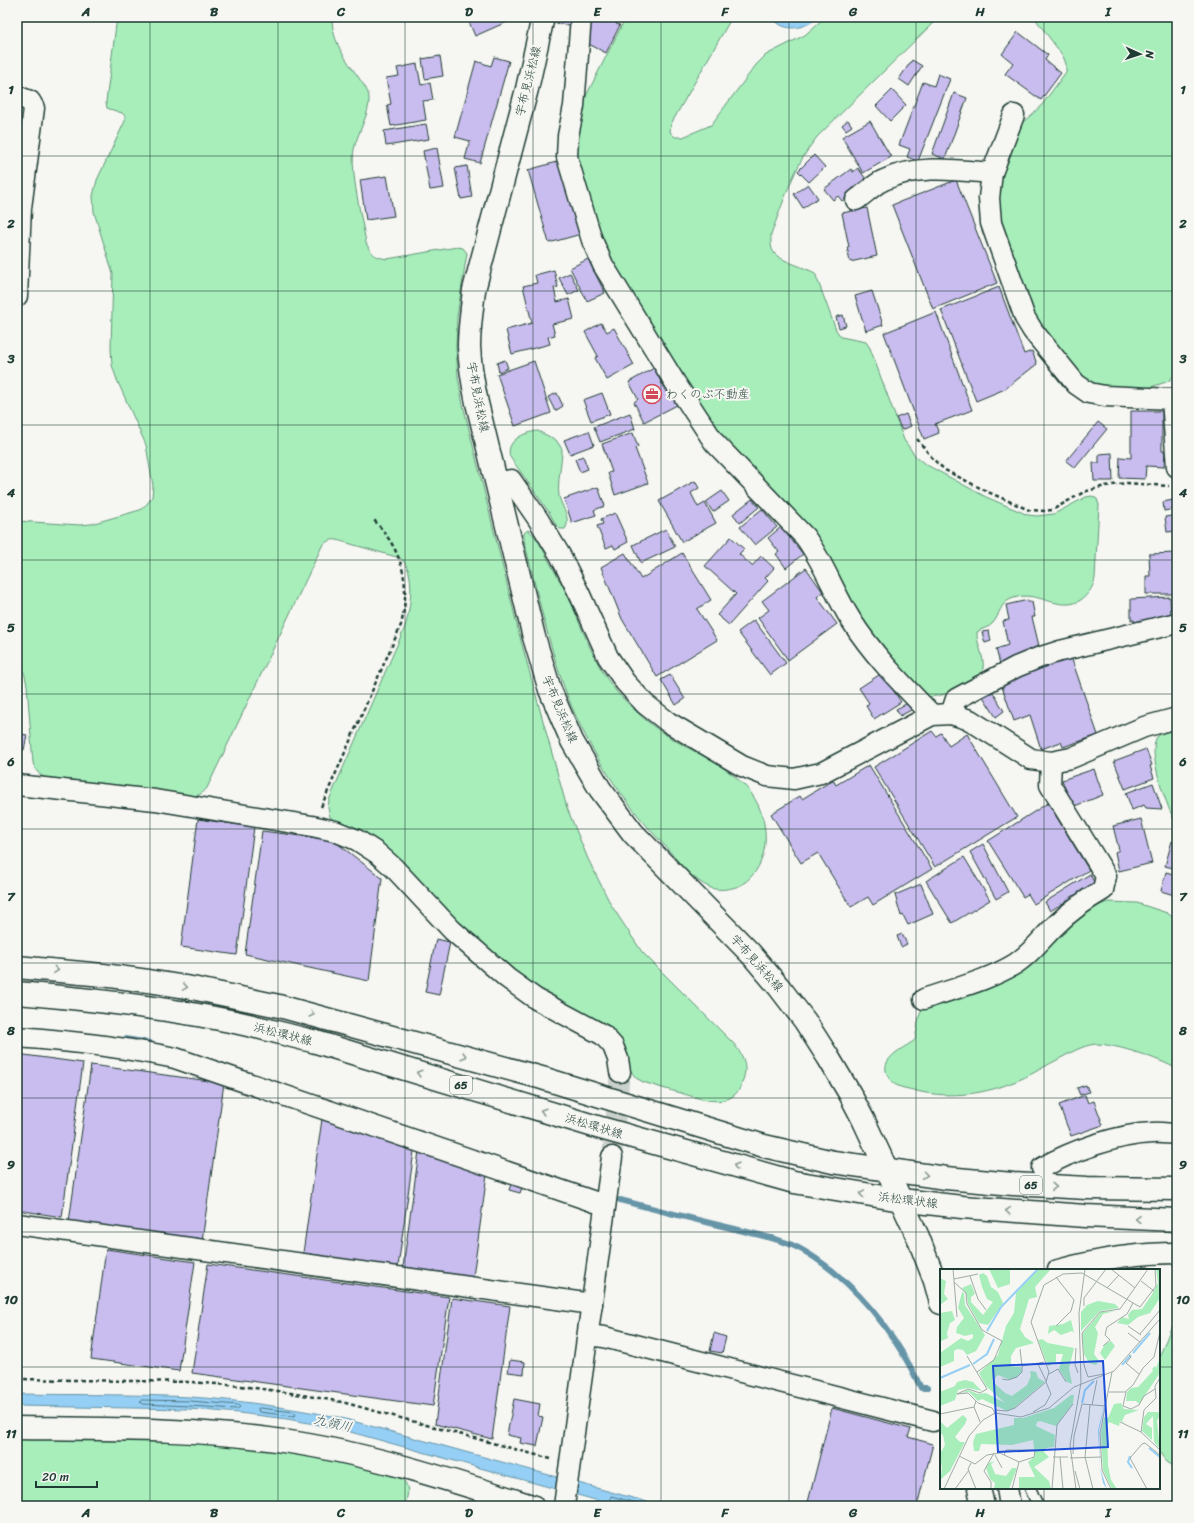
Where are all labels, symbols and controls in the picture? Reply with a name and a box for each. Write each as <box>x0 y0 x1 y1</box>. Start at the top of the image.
text: A <box>81 0 90 23</box>
text: B <box>210 0 219 23</box>
text: C <box>336 0 346 23</box>
text: D <box>465 0 473 23</box>
text: E <box>593 0 602 23</box>
text: F <box>720 0 729 23</box>
text: G <box>848 0 858 23</box>
text: H <box>974 0 985 23</box>
text: I <box>1104 0 1112 23</box>
north arrow <box>1120 34 1160 74</box>
street label: 宇布見浜松線 <box>509 43 547 119</box>
text: N <box>1140 49 1159 59</box>
text: 1 <box>8 78 14 101</box>
text: 1 <box>1180 78 1186 101</box>
text: 2 <box>6 212 15 235</box>
text: 2 <box>1178 212 1187 235</box>
text: 3 <box>6 347 15 370</box>
text: 3 <box>1178 347 1187 370</box>
street label: 宇布見浜松線 <box>460 360 496 434</box>
office icon: わくのぶ不動産 <box>641 383 663 405</box>
place label: わくのぶ不動産 <box>666 383 750 405</box>
text: 4 <box>6 481 16 504</box>
text: 4 <box>1178 481 1188 504</box>
text: 5 <box>7 616 15 639</box>
text: 5 <box>1179 616 1187 639</box>
street label: 宇布見浜松線 <box>536 672 584 746</box>
text: 6 <box>6 750 15 773</box>
text: 6 <box>1178 750 1187 773</box>
text: 7 <box>7 885 16 908</box>
text: 7 <box>1179 885 1188 908</box>
street label: 宇布見浜松線 <box>725 929 789 997</box>
one-way arrow <box>53 965 59 974</box>
one-way arrow <box>182 982 188 991</box>
one-way arrow <box>308 1009 315 1018</box>
street label: 浜松環状線 <box>251 1016 315 1052</box>
text: 8 <box>6 1019 15 1042</box>
text: 8 <box>1178 1019 1187 1042</box>
one-way arrow <box>460 1051 467 1060</box>
one-way arrow <box>416 1069 423 1078</box>
road number: 65 <box>450 1076 472 1094</box>
one-way arrow <box>540 1107 547 1115</box>
street label: 浜松環状線 <box>562 1107 626 1145</box>
text: 9 <box>7 1153 15 1176</box>
text: 9 <box>1179 1153 1187 1176</box>
one-way arrow <box>732 1162 739 1171</box>
one-way arrow <box>922 1170 928 1179</box>
road number: 65 <box>1020 1176 1042 1194</box>
one-way arrow <box>1051 1182 1057 1191</box>
street label: 浜松環状線 <box>877 1185 939 1215</box>
one-way arrow <box>859 1190 866 1199</box>
one-way arrow <box>1005 1207 1011 1216</box>
one-way arrow <box>1135 1214 1141 1223</box>
inset map <box>940 1269 1160 1489</box>
text: 10 <box>4 1288 18 1311</box>
text: 10 <box>1176 1288 1190 1311</box>
water label: 九領川 <box>311 1407 355 1439</box>
text: 11 <box>5 1422 17 1445</box>
text: 11 <box>1177 1422 1189 1445</box>
scale bar <box>36 1463 97 1489</box>
text: 20 m <box>42 1466 69 1488</box>
text: A <box>81 1501 90 1523</box>
text: B <box>210 1501 219 1523</box>
text: C <box>336 1501 346 1523</box>
text: D <box>465 1501 473 1523</box>
text: E <box>593 1501 602 1523</box>
text: F <box>720 1501 729 1523</box>
text: G <box>848 1501 858 1523</box>
text: H <box>974 1501 985 1523</box>
text: I <box>1104 1501 1112 1523</box>

